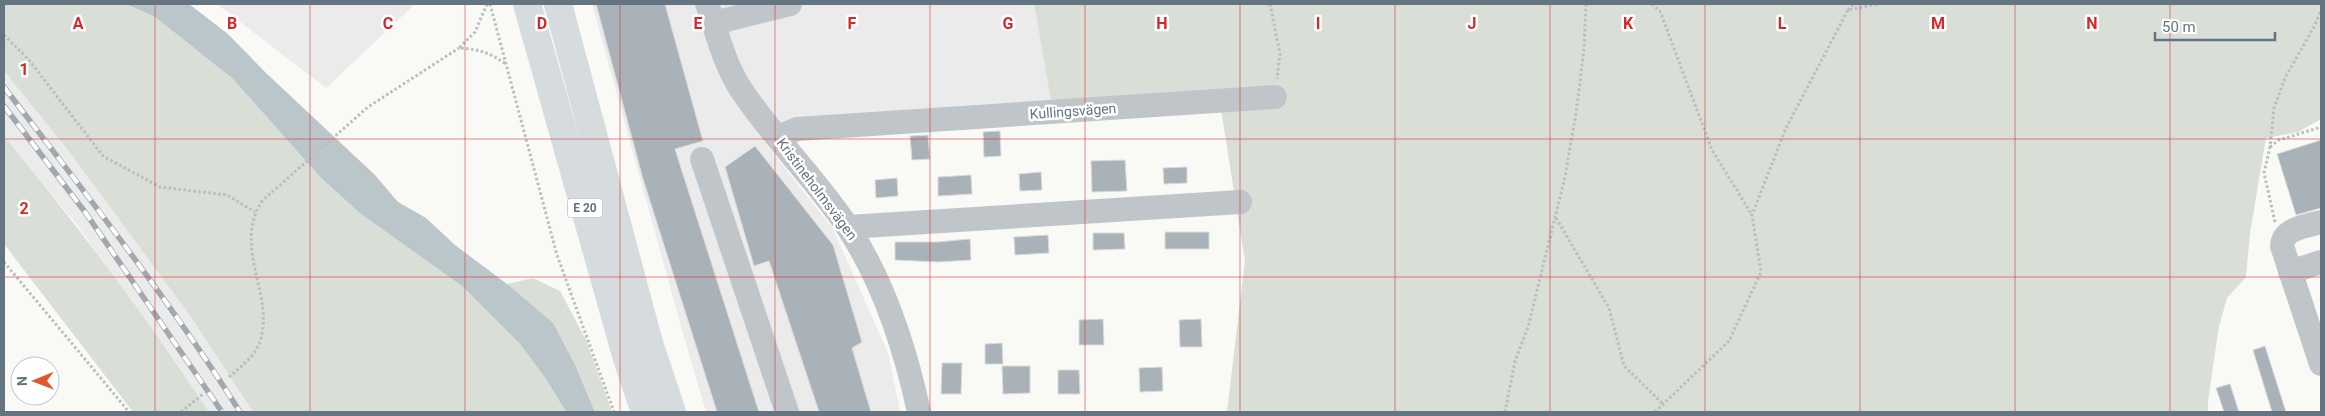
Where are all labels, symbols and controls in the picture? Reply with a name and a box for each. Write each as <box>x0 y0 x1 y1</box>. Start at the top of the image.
scale bar <box>2155 10 2275 42</box>
text: A <box>73 14 84 33</box>
text: B <box>227 14 237 33</box>
text: C <box>383 14 393 33</box>
text: D <box>537 14 547 33</box>
text: E <box>694 14 703 33</box>
text: F <box>848 14 857 33</box>
text: G <box>1003 14 1014 33</box>
text: H <box>1156 14 1168 33</box>
text: I <box>1316 14 1320 33</box>
text: J <box>1468 14 1476 33</box>
text: K <box>1623 14 1634 33</box>
text: L <box>1778 14 1787 33</box>
text: M <box>1931 14 1945 33</box>
text: N <box>2086 14 2098 33</box>
text: 50 m <box>2162 18 2196 36</box>
text: 1 <box>19 60 29 79</box>
street label: Kullingsvägen <box>1029 100 1117 122</box>
street label: Kristineholmsvägen <box>774 135 860 243</box>
road number: E 20 <box>568 198 602 218</box>
text: 2 <box>19 199 29 218</box>
north arrow <box>10 356 60 406</box>
text: N <box>14 376 30 386</box>

